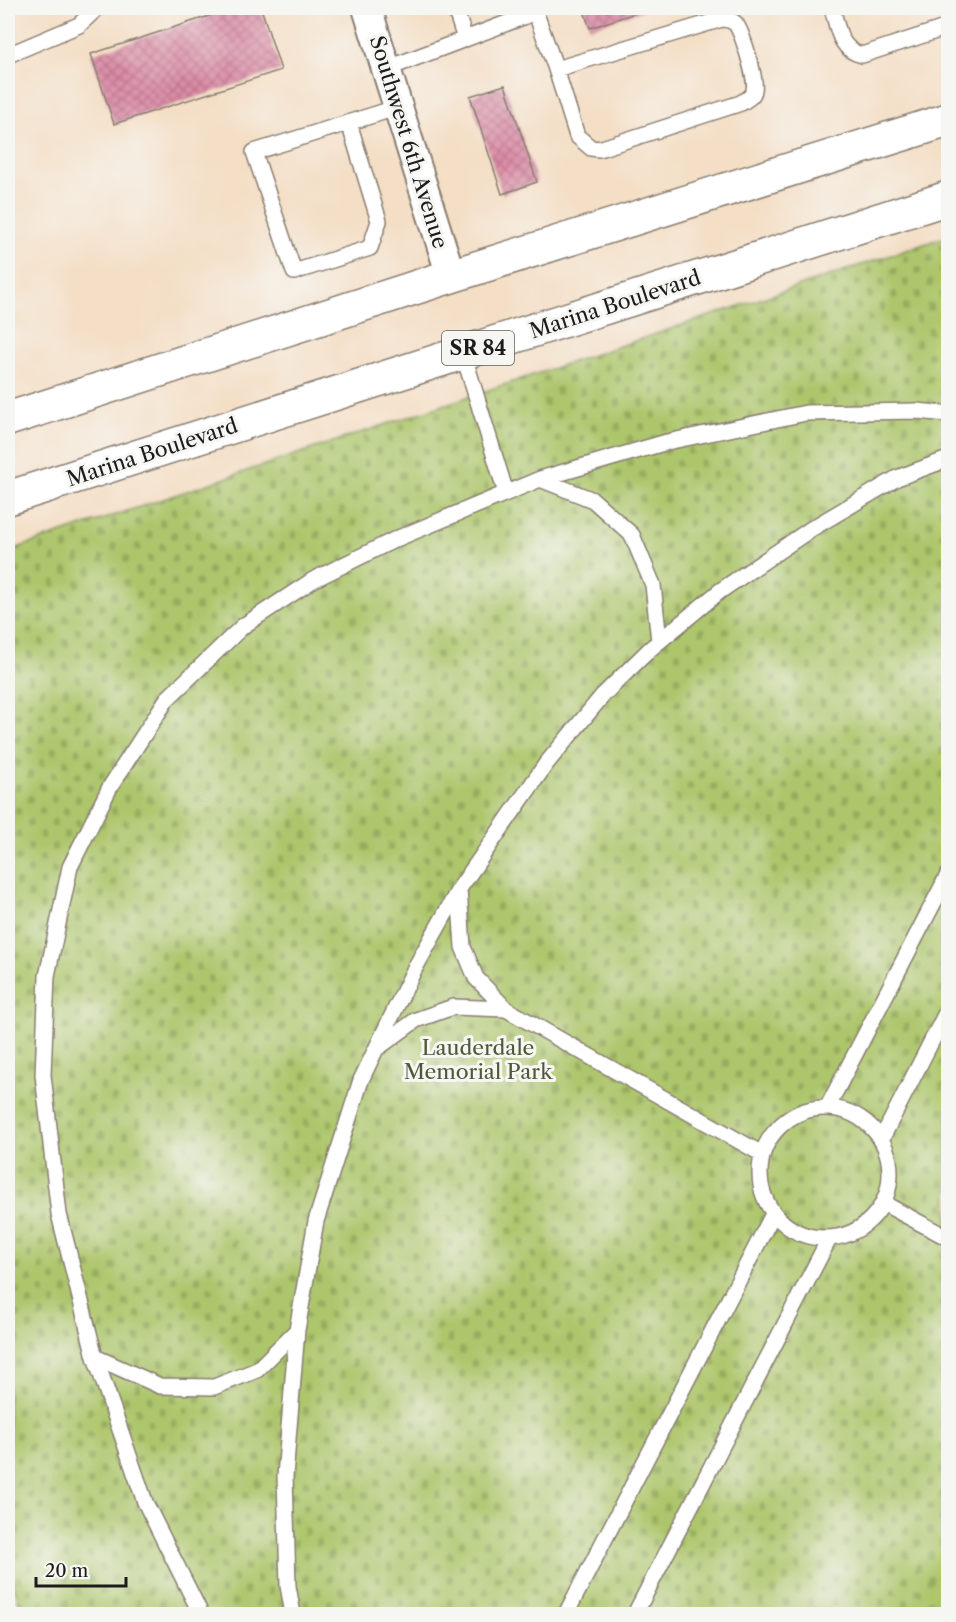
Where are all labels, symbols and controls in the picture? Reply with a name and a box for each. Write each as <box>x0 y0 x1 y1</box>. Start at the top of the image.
street label: Southwest 6th Avenue <box>365 33 453 251</box>
street label: Marina Boulevard <box>526 265 704 343</box>
road number: SR 84 <box>442 331 514 365</box>
street label: Marina Boulevard <box>63 413 241 491</box>
park label: Lauderdale Memorial Park <box>404 1035 553 1084</box>
scale bar <box>36 1550 126 1588</box>
text: 20 m <box>45 1560 89 1582</box>

